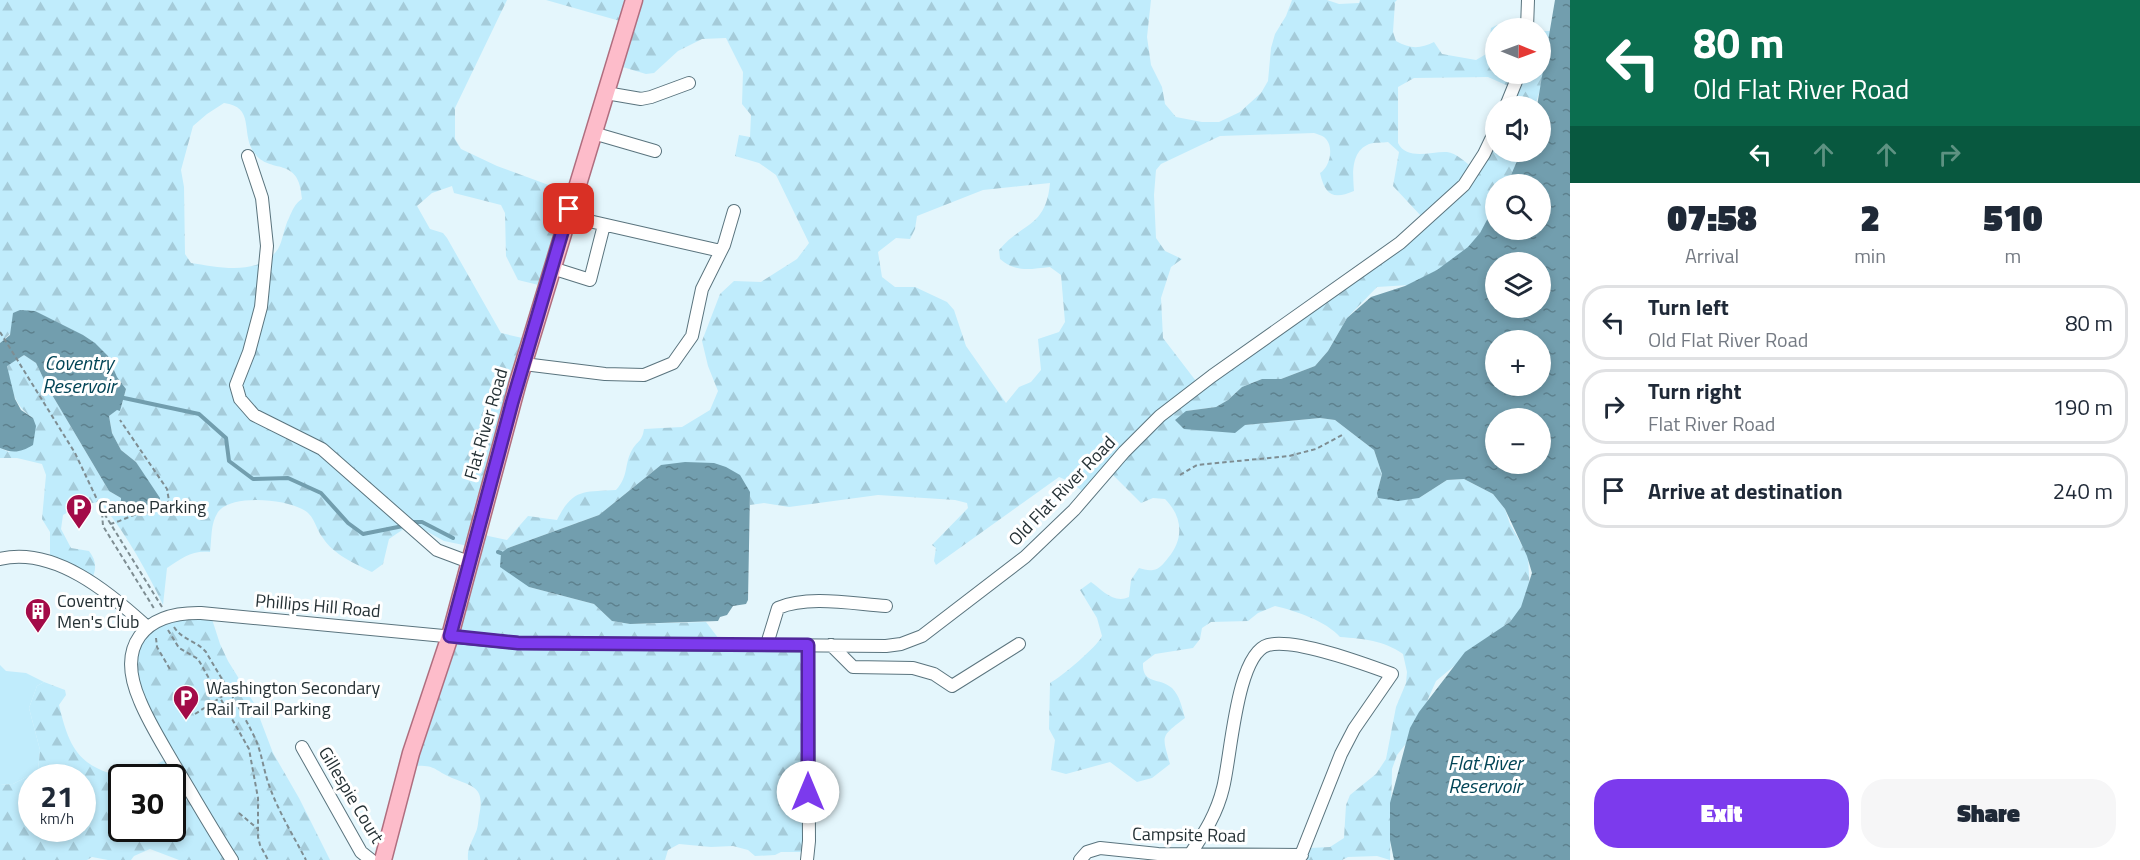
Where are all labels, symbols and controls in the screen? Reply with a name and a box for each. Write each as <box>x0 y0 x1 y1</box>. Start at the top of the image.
text: 80 m <box>1693 10 1785 74</box>
north arrow <box>1485 18 1551 84</box>
map controls <box>1485 18 1551 474</box>
icon: left <box>1594 24 1672 102</box>
text: Old Flat River Road <box>1693 68 1909 109</box>
button: sound <box>1485 96 1551 162</box>
icon: left <box>1744 138 1777 171</box>
icon: ahead <box>1807 138 1840 171</box>
icon: ahead <box>1870 138 1903 171</box>
icon: right <box>1933 138 1966 171</box>
button: search <box>1485 174 1551 240</box>
pin <box>543 183 594 234</box>
text: 07:58 <box>1667 190 1757 245</box>
text: 2 <box>1860 190 1880 245</box>
text: 510 <box>1983 190 2043 245</box>
icon: arrive <box>552 192 585 225</box>
text: Arrival <box>1685 240 1739 271</box>
text: min <box>1854 240 1886 271</box>
text: m <box>2005 240 2021 271</box>
button: layers <box>1485 252 1551 318</box>
text: Turn left <box>1648 290 1729 324</box>
icon: left <box>1597 306 1630 339</box>
text: 80 m <box>2065 306 2113 340</box>
text: Old Flat River Road <box>1648 324 1808 355</box>
button: + <box>1485 330 1551 396</box>
water label: Coventry Reservoir <box>42 347 119 401</box>
street label: Flat River Road <box>457 365 514 483</box>
text: Turn right <box>1648 374 1742 408</box>
icon: right <box>1597 390 1630 423</box>
text: 190 m <box>2053 390 2113 424</box>
button: − <box>1485 408 1551 474</box>
text: Flat River Road <box>1648 408 1775 439</box>
street label: Old Flat River Road <box>1002 429 1121 552</box>
icon: arrive <box>1597 474 1630 507</box>
text: Arrive at destination <box>1648 474 1843 508</box>
text: 240 m <box>2053 474 2113 508</box>
parking icon: Canoe Parking <box>64 492 94 530</box>
place label: Canoe Parking <box>98 493 206 520</box>
place label: Coventry Men's Club <box>57 587 140 635</box>
street label: Phillips Hill Road <box>254 587 382 624</box>
building icon: Coventry Men's Club <box>23 596 53 634</box>
place label: Washington Secondary Rail Trail Parking <box>206 674 381 722</box>
parking icon: Washington Secondary Rail Trail Parking <box>171 683 201 721</box>
street label: Gillespie Court <box>312 741 391 849</box>
water label: Flat River Reservoir <box>1448 747 1525 801</box>
position arrow <box>776 760 840 824</box>
speed limit sign: 30 <box>108 764 186 842</box>
text: 21 <box>40 773 74 819</box>
button: Exit <box>1594 779 1849 848</box>
button: Share <box>1861 779 2116 848</box>
text: km/h <box>40 807 74 830</box>
street label: Campsite Road <box>1132 820 1246 849</box>

